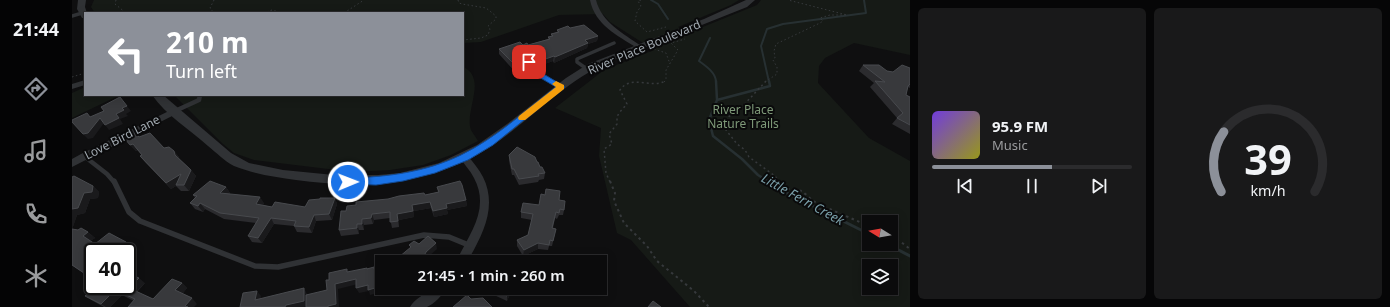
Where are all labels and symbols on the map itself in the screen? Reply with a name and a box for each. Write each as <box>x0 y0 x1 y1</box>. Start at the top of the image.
street label: River Place Boulevard <box>585 15 703 79</box>
pin <box>512 45 546 79</box>
park label: River Place Nature Trails <box>707 101 779 132</box>
street label: Love Bird Lane <box>81 111 163 163</box>
position arrow <box>327 161 369 203</box>
water label: Little Fern Creek <box>758 169 848 229</box>
north arrow <box>862 215 898 251</box>
speed limit sign: 40 <box>84 243 136 295</box>

